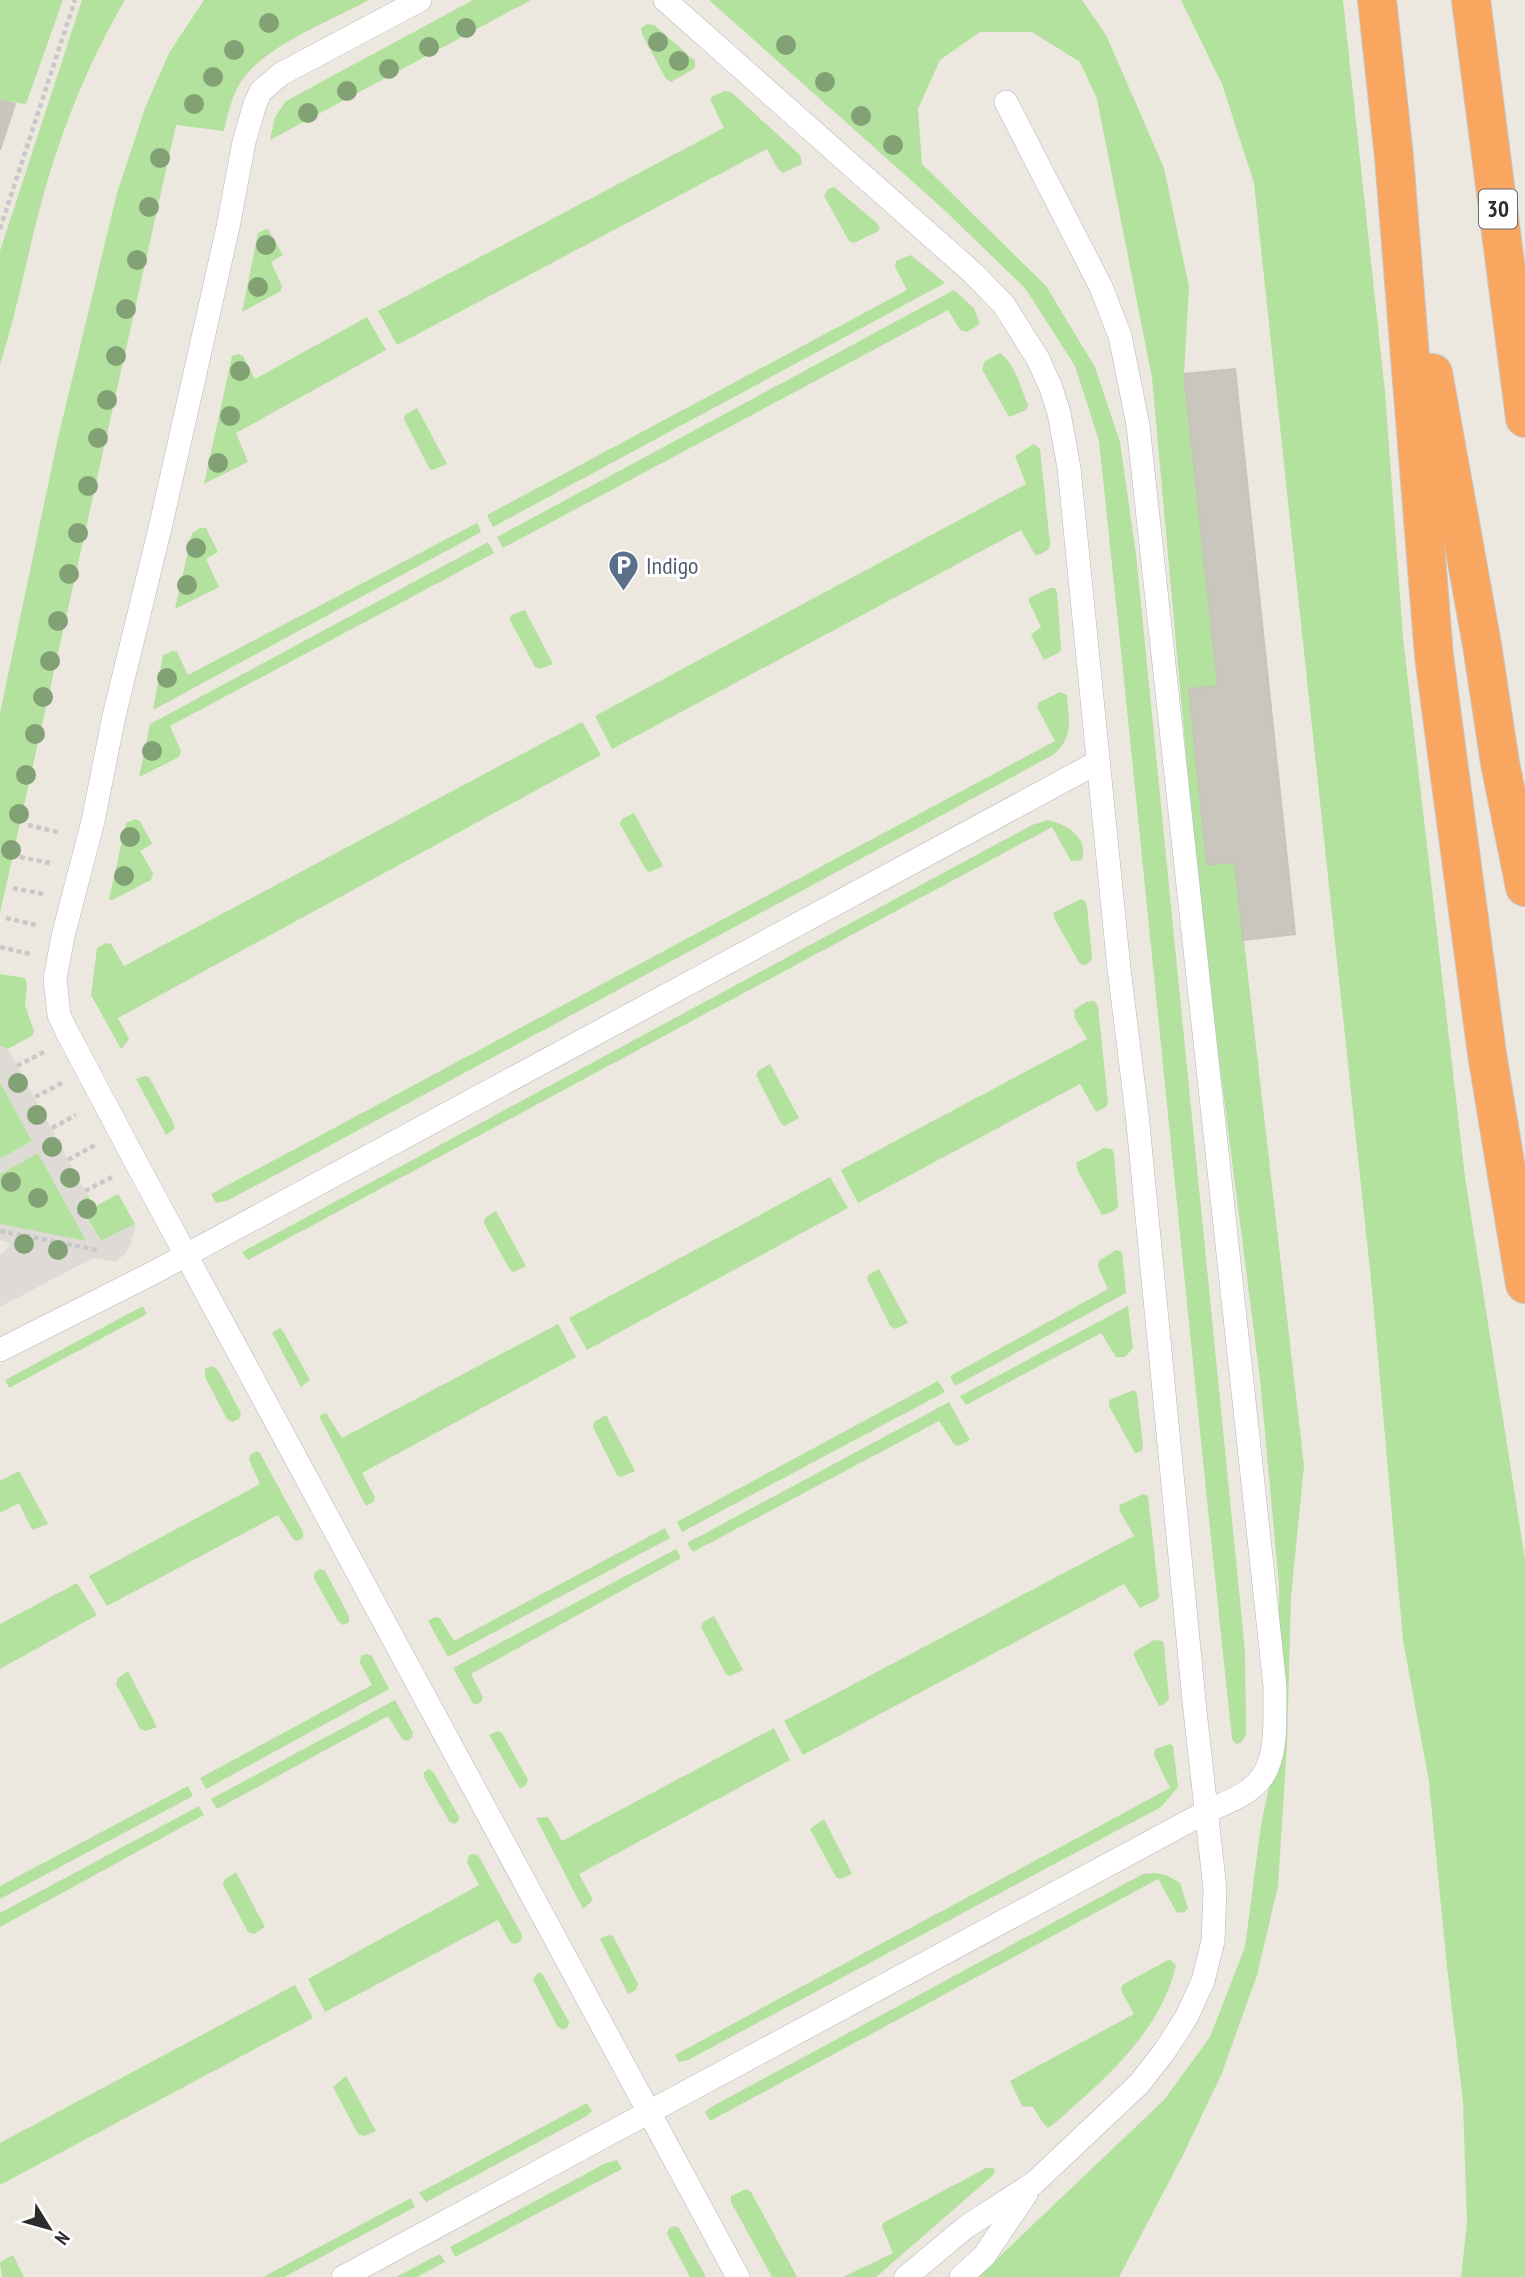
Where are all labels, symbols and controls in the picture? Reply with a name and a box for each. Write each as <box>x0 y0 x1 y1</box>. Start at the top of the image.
road number: 30 <box>1479 190 1517 229</box>
parking icon: Indigo <box>606 549 640 593</box>
place label: Indigo <box>646 550 698 581</box>
north arrow <box>14 2193 84 2263</box>
text: N <box>50 2227 75 2250</box>

